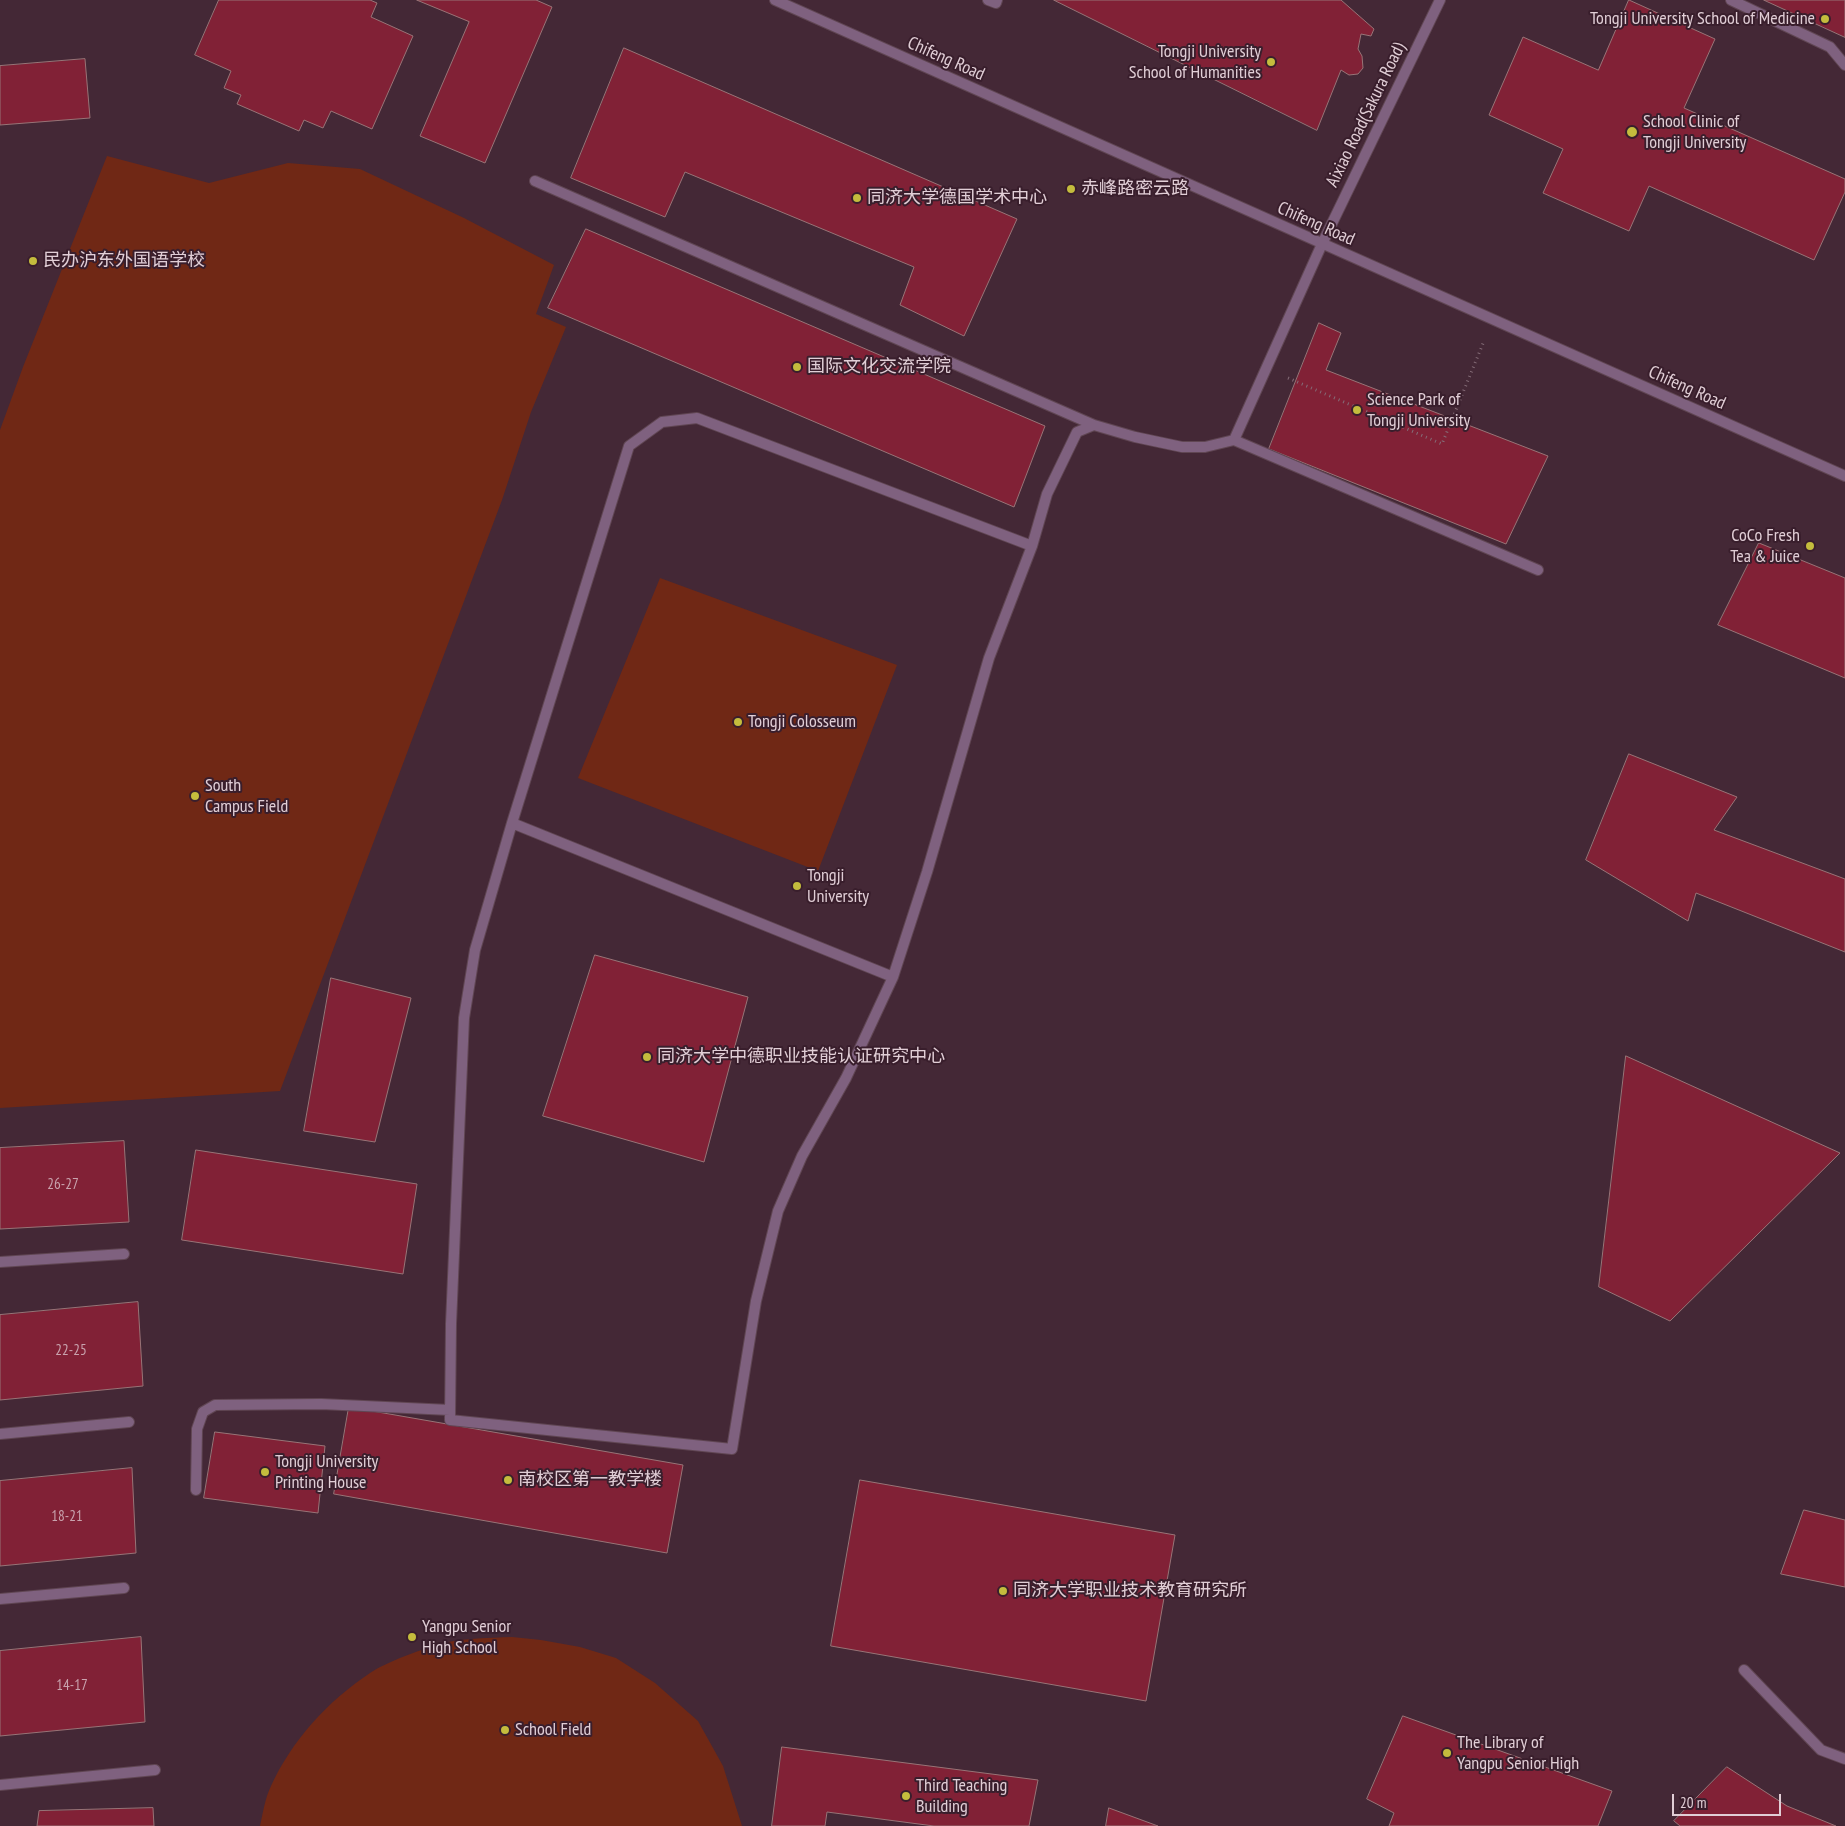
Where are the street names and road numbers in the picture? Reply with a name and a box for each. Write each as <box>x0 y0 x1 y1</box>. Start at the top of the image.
street label: Chifeng Road <box>904 32 988 86</box>
street label: Aixiao Road(Sakura Road) <box>1322 39 1410 191</box>
street label: Chifeng Road <box>1274 197 1358 251</box>
street label: Chifeng Road <box>1645 361 1729 415</box>

